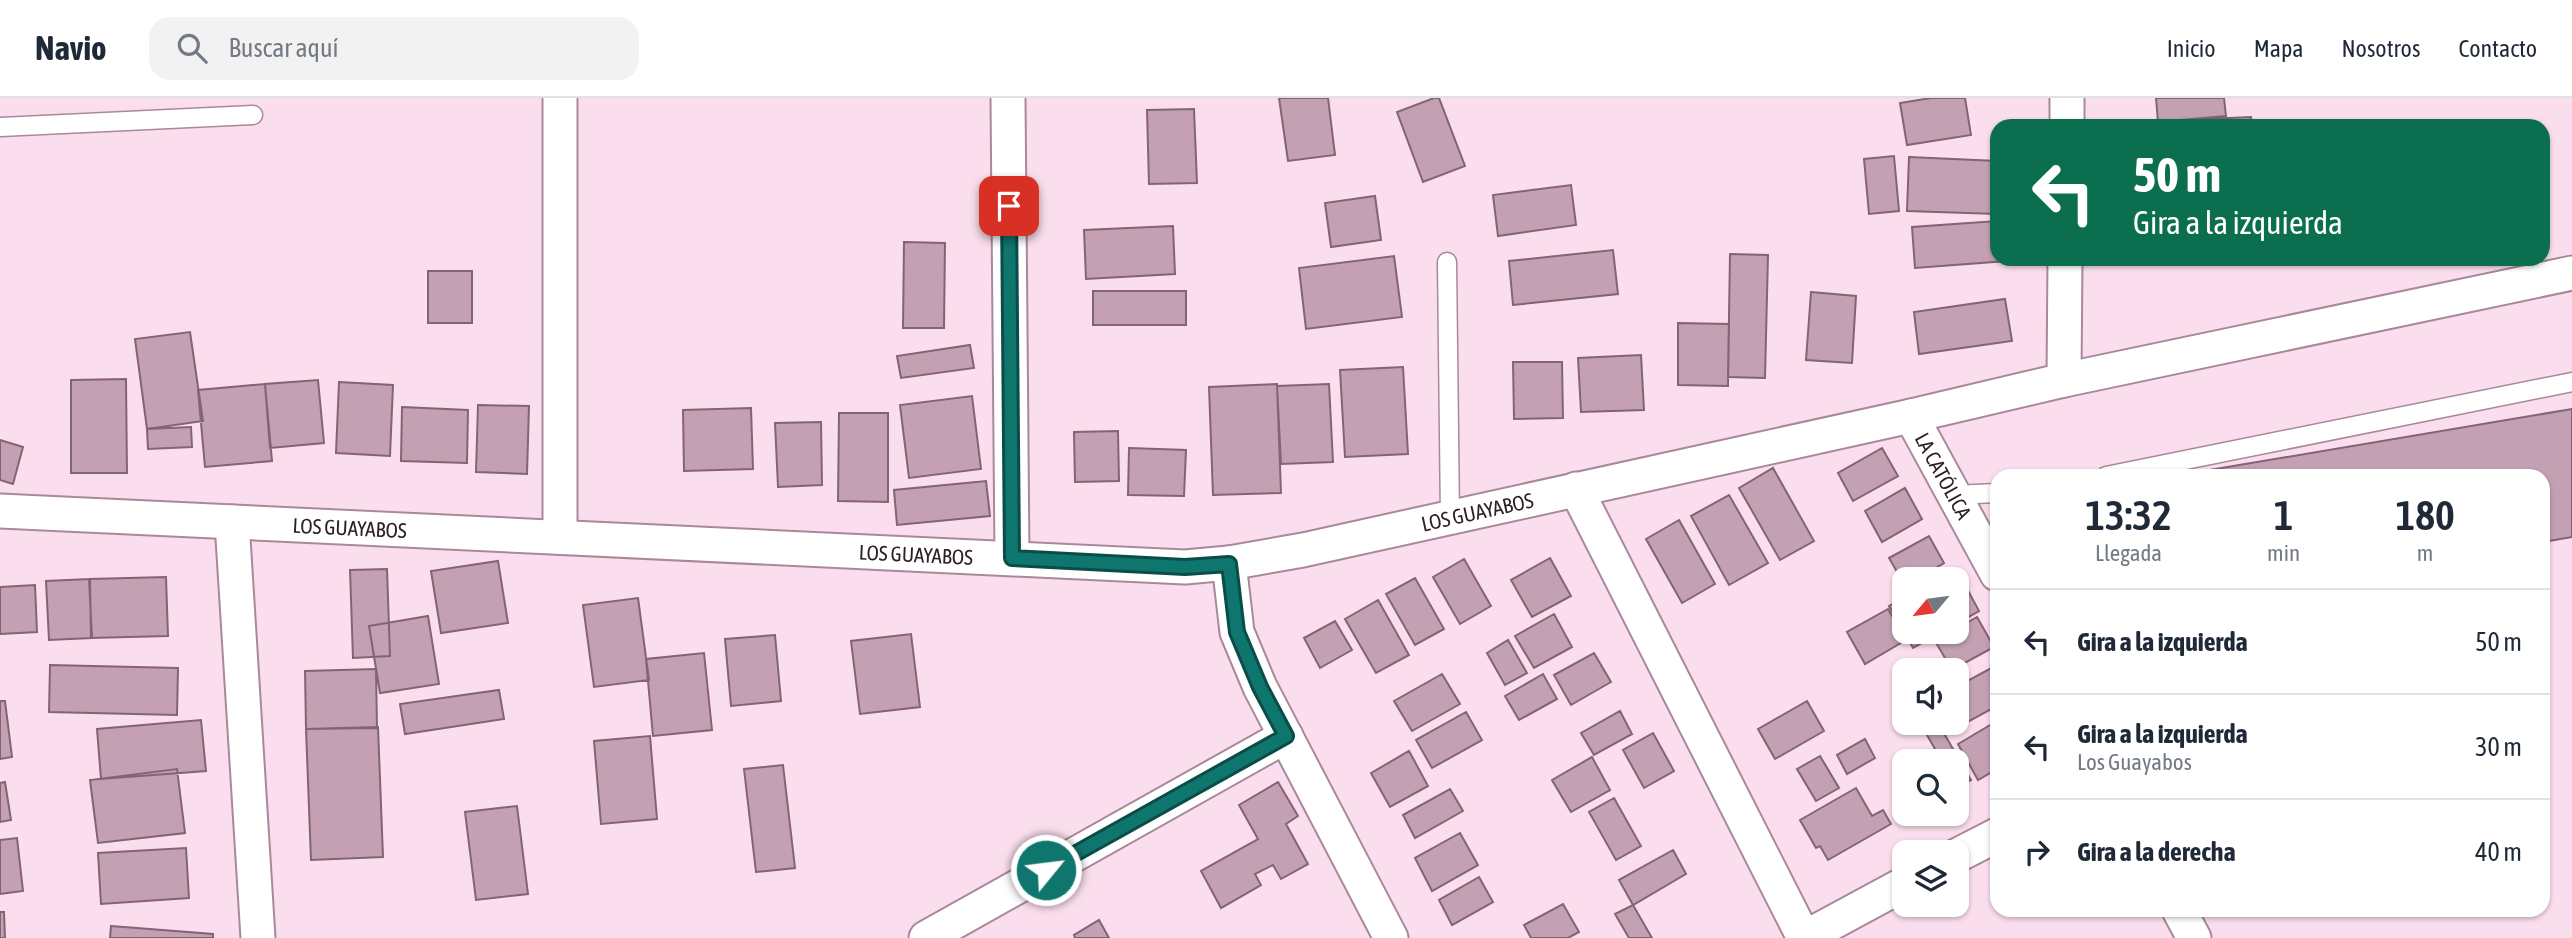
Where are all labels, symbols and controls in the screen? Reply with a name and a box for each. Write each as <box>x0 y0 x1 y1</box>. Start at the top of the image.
search box <box>149 17 639 80</box>
text: Navio <box>35 29 107 67</box>
icon: search <box>173 29 211 67</box>
text: Buscar aquí <box>229 33 338 63</box>
text: Inicio <box>2167 35 2216 62</box>
text: Mapa <box>2254 35 2303 62</box>
text: Nosotros <box>2341 35 2420 62</box>
text: Contacto <box>2458 35 2537 62</box>
text: 50 m <box>2133 146 2221 202</box>
icon: left <box>2018 147 2109 238</box>
pin <box>979 176 1039 236</box>
icon: arrive <box>990 187 1028 225</box>
text: Gira a la izquierda <box>2133 204 2343 241</box>
street label: LA CATÓLICA <box>1910 428 1977 524</box>
street label: LOS GUAYABOS <box>1419 488 1536 536</box>
text: 13:32 <box>2085 491 2172 539</box>
text: 1 <box>2274 491 2293 539</box>
text: 180 <box>2395 491 2455 539</box>
street label: LOS GUAYABOS <box>292 513 407 542</box>
street label: LOS GUAYABOS <box>858 540 974 569</box>
text: Llegada <box>2095 540 2162 566</box>
text: min <box>2267 540 2300 566</box>
text: m <box>2417 540 2433 566</box>
north arrow <box>1892 567 1969 644</box>
map controls <box>1892 567 1969 917</box>
icon: left <box>2018 623 2056 661</box>
text: Gira a la izquierda <box>2077 627 2248 657</box>
text: 50 m <box>2475 627 2522 657</box>
button: sound <box>1892 658 1969 735</box>
text: Gira a la izquierda <box>2077 719 2248 749</box>
icon: left <box>2018 728 2056 766</box>
text: 30 m <box>2475 732 2522 762</box>
button: search <box>1892 749 1969 826</box>
text: Los Guayabos <box>2077 749 2192 775</box>
position arrow <box>1009 833 1083 907</box>
icon: right <box>2018 833 2056 871</box>
text: Gira a la derecha <box>2077 837 2236 867</box>
text: 40 m <box>2475 837 2522 867</box>
button: layers <box>1892 840 1969 917</box>

